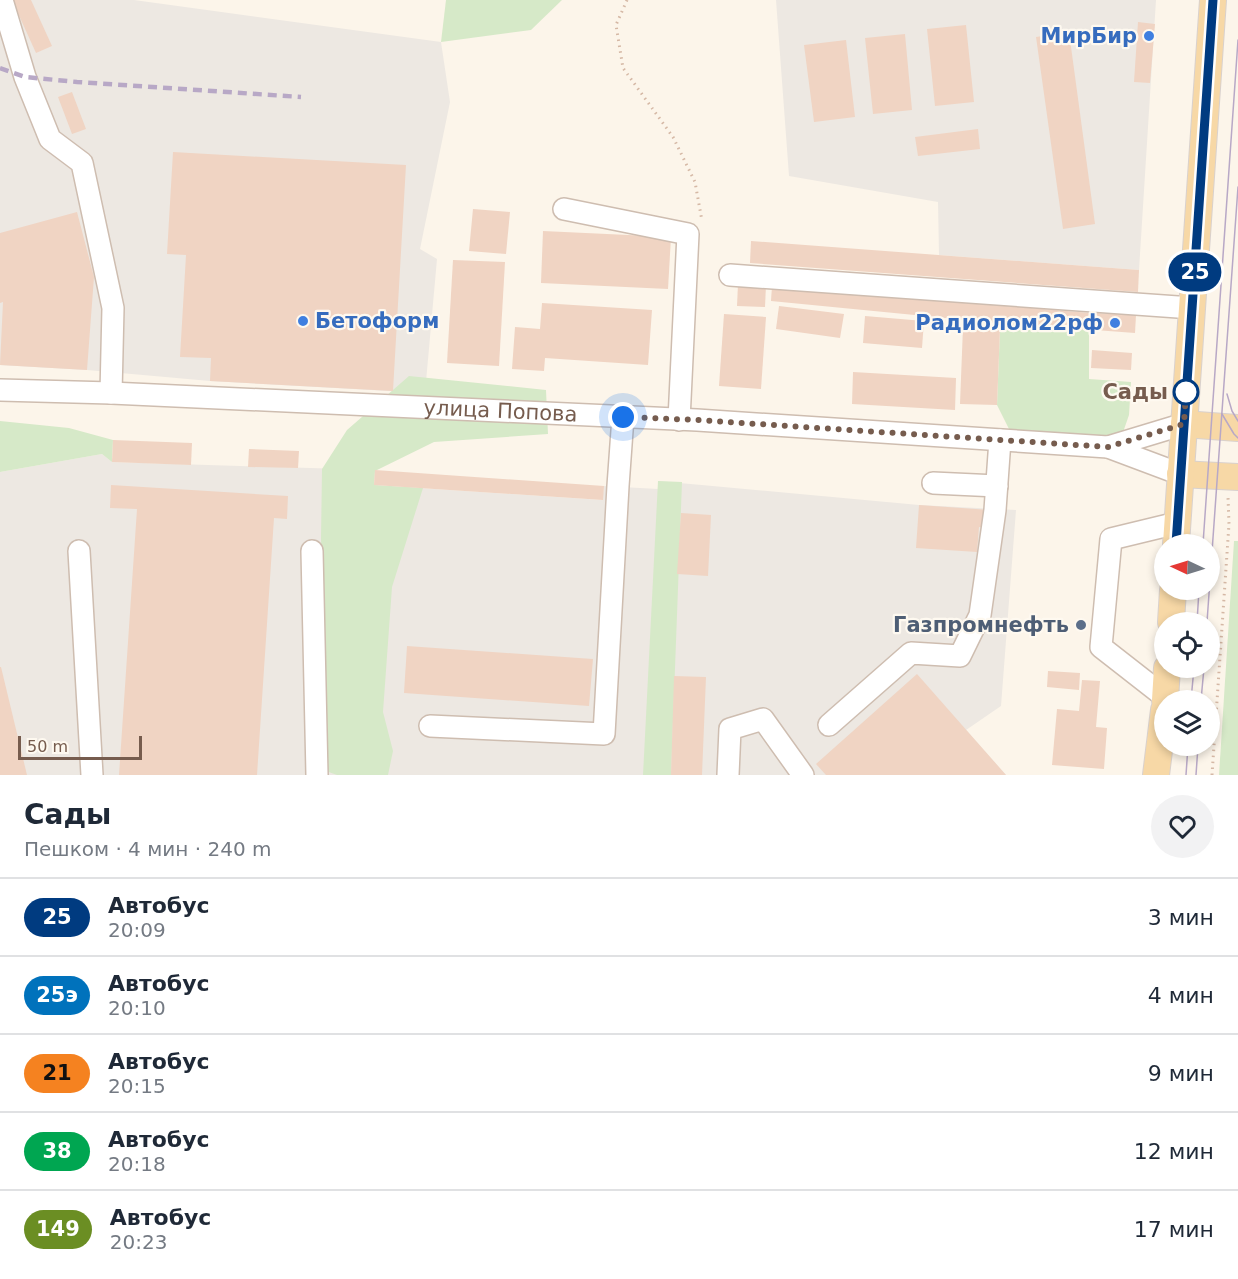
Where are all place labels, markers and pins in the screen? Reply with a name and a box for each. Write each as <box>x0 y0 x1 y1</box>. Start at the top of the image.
place label: МирБир <box>1041 24 1137 48</box>
marker: МирБир <box>1142 29 1156 43</box>
place label: Бетоформ <box>315 309 439 333</box>
place label: Радиолом22рф <box>915 311 1103 335</box>
marker: Бетоформ <box>296 314 310 328</box>
marker: Радиолом22рф <box>1108 316 1122 330</box>
marker: Сады <box>1173 379 1199 405</box>
place label: Сады <box>1102 380 1168 404</box>
place label: Газпромнефть <box>893 613 1069 637</box>
marker: Газпромнефть <box>1074 618 1088 632</box>

